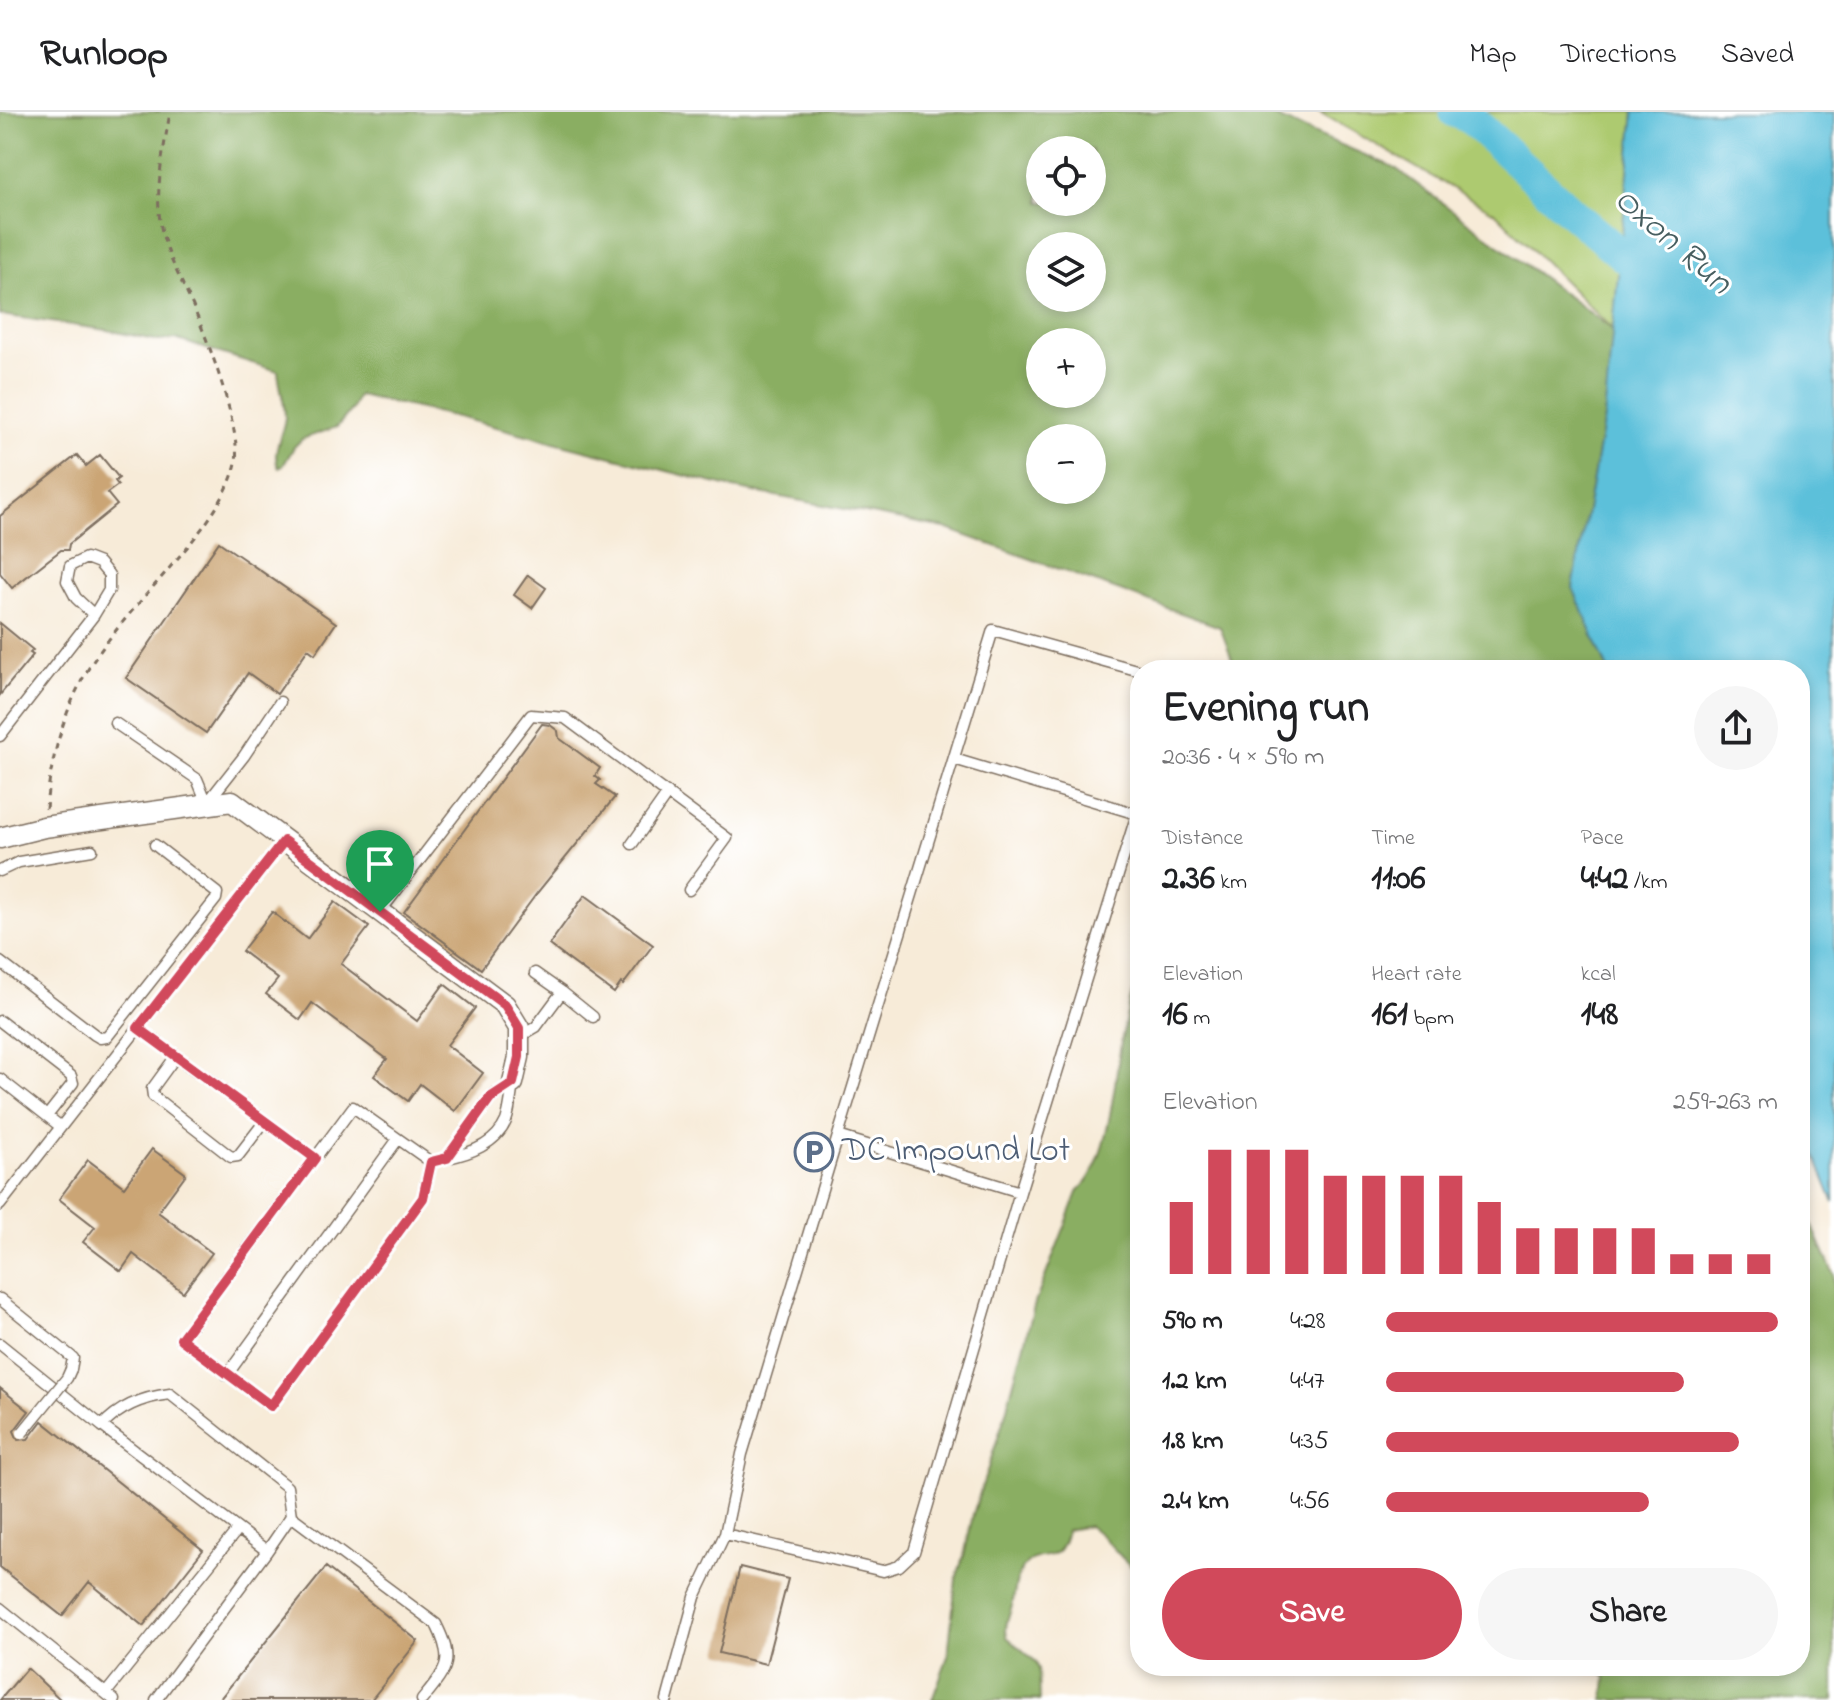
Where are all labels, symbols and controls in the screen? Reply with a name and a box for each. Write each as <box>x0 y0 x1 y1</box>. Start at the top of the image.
text: Runloop <box>40 27 168 83</box>
text: Map <box>1469 35 1517 76</box>
text: Directions <box>1561 35 1677 76</box>
text: Saved <box>1721 35 1794 76</box>
map controls <box>1026 136 1106 504</box>
button: locate <box>1026 136 1106 216</box>
water label: Oxon Run <box>1601 175 1744 310</box>
button: layers <box>1026 232 1106 312</box>
button: + <box>1026 328 1106 408</box>
button: − <box>1026 424 1106 504</box>
text: Evening run <box>1162 677 1369 741</box>
button: share <box>1694 686 1778 770</box>
text: 20:36 · 4 × 590 m <box>1162 739 1324 777</box>
text: Distance <box>1162 823 1243 855</box>
text: Time <box>1371 823 1415 855</box>
text: Pace <box>1581 823 1624 855</box>
pin <box>346 830 414 912</box>
icon: arrive <box>358 842 402 886</box>
text: 2.36 <box>1162 855 1215 905</box>
text: 11:06 <box>1371 855 1426 905</box>
text: 4:42 <box>1581 855 1628 905</box>
text: km <box>1215 867 1247 899</box>
text: /km <box>1628 867 1668 899</box>
text: Elevation <box>1162 959 1243 991</box>
text: Heart rate <box>1371 959 1462 991</box>
text: kcal <box>1581 959 1616 991</box>
text: 16 <box>1162 991 1188 1041</box>
text: 161 <box>1371 991 1408 1041</box>
text: 148 <box>1581 991 1618 1041</box>
text: m <box>1188 1003 1210 1035</box>
text: bpm <box>1408 1003 1454 1035</box>
text: Elevation <box>1162 1084 1258 1122</box>
text: 259–263 m <box>1673 1084 1778 1122</box>
place label: DC Impound Lot <box>841 1127 1070 1177</box>
parking icon: DC Impound Lot <box>793 1131 835 1173</box>
text: 590 m <box>1162 1303 1223 1341</box>
text: 4:28 <box>1290 1303 1326 1341</box>
text: 1.2 km <box>1162 1363 1227 1401</box>
text: 4:47 <box>1290 1363 1324 1401</box>
text: 1.8 km <box>1162 1423 1223 1461</box>
text: 4:35 <box>1290 1423 1329 1461</box>
text: 2.4 km <box>1162 1483 1229 1521</box>
text: 4:56 <box>1290 1483 1329 1521</box>
button: Save <box>1162 1568 1462 1660</box>
button: Share <box>1478 1568 1778 1660</box>

